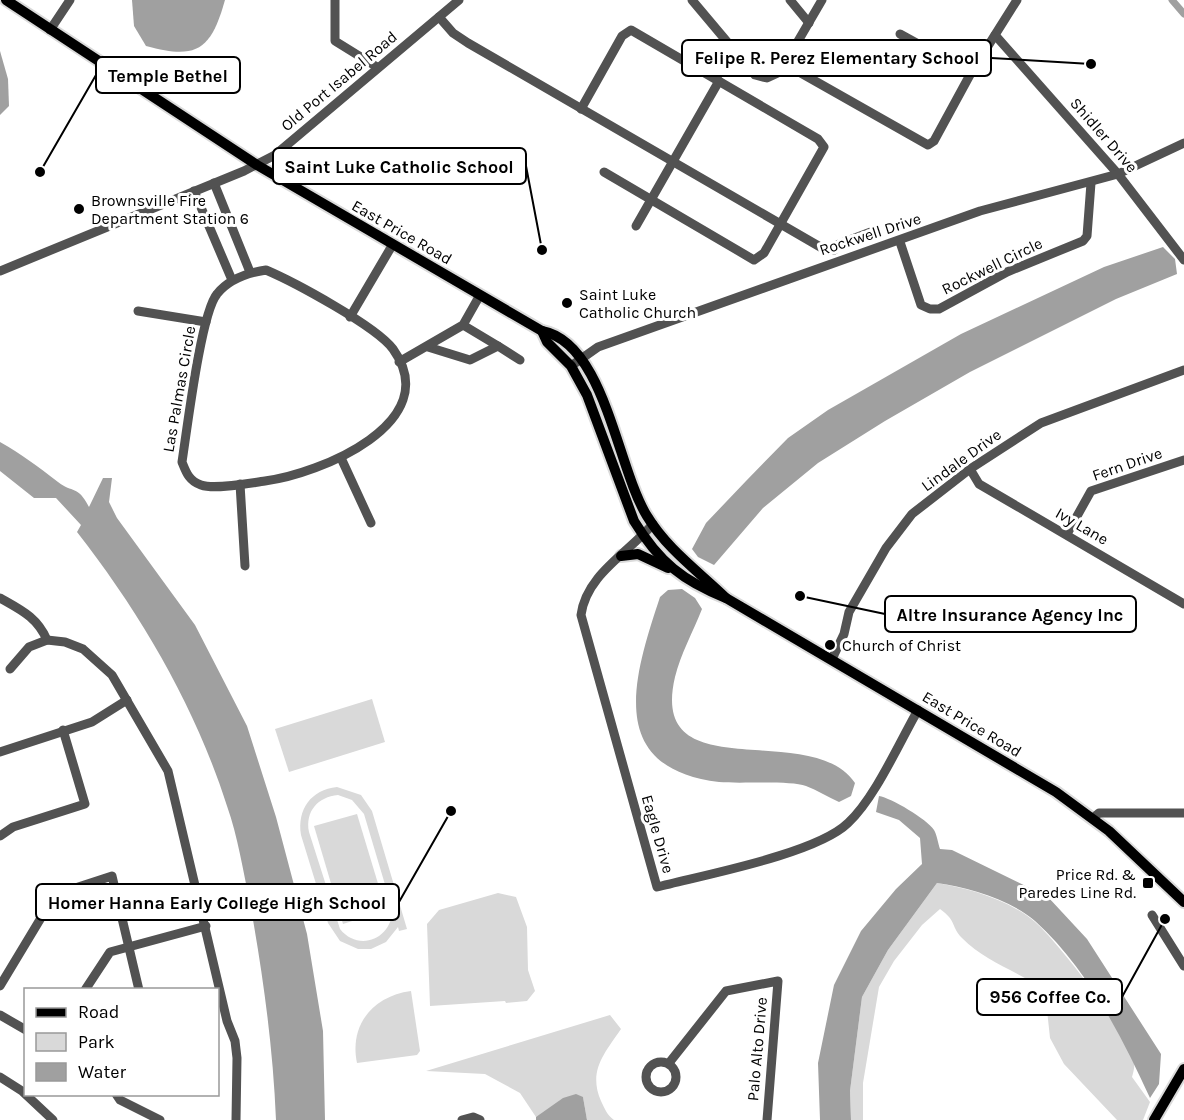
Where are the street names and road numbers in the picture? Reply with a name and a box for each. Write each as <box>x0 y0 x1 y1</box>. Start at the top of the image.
street label: Old Port Isabel Road <box>277 27 401 135</box>
street label: Shidler Drive <box>1066 94 1142 176</box>
street label: East Price Road <box>349 196 455 268</box>
street label: Rockwell Drive <box>817 209 923 259</box>
street label: Rockwell Circle <box>939 233 1045 299</box>
street label: Las Palmas Circle <box>159 324 199 454</box>
street label: Lindale Drive <box>917 425 1005 495</box>
street label: Fern Drive <box>1090 443 1164 485</box>
street label: Ivy Lane <box>1052 503 1112 549</box>
street label: East Price Road <box>919 687 1025 761</box>
street label: Eagle Drive <box>638 793 678 875</box>
street label: Palo Alto Drive <box>743 996 771 1102</box>

